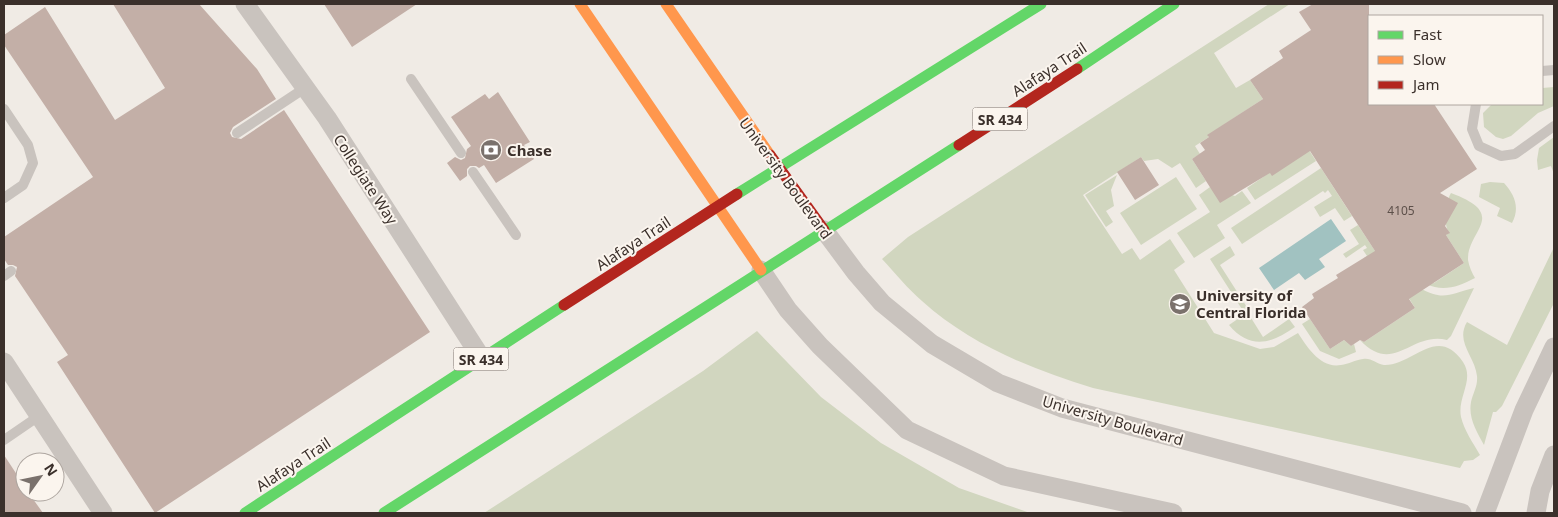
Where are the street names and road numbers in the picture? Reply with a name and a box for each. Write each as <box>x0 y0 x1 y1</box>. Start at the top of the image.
street label: Alafaya Trail <box>1008 37 1090 101</box>
road number: SR 434 <box>972 108 1028 130</box>
street label: University Boulevard <box>735 113 837 243</box>
street label: Collegiate Way <box>329 130 403 228</box>
street label: Alafaya Trail <box>592 211 674 275</box>
road number: SR 434 <box>454 348 508 370</box>
street label: University Boulevard <box>1040 390 1186 450</box>
street label: Alafaya Trail <box>252 432 334 496</box>

